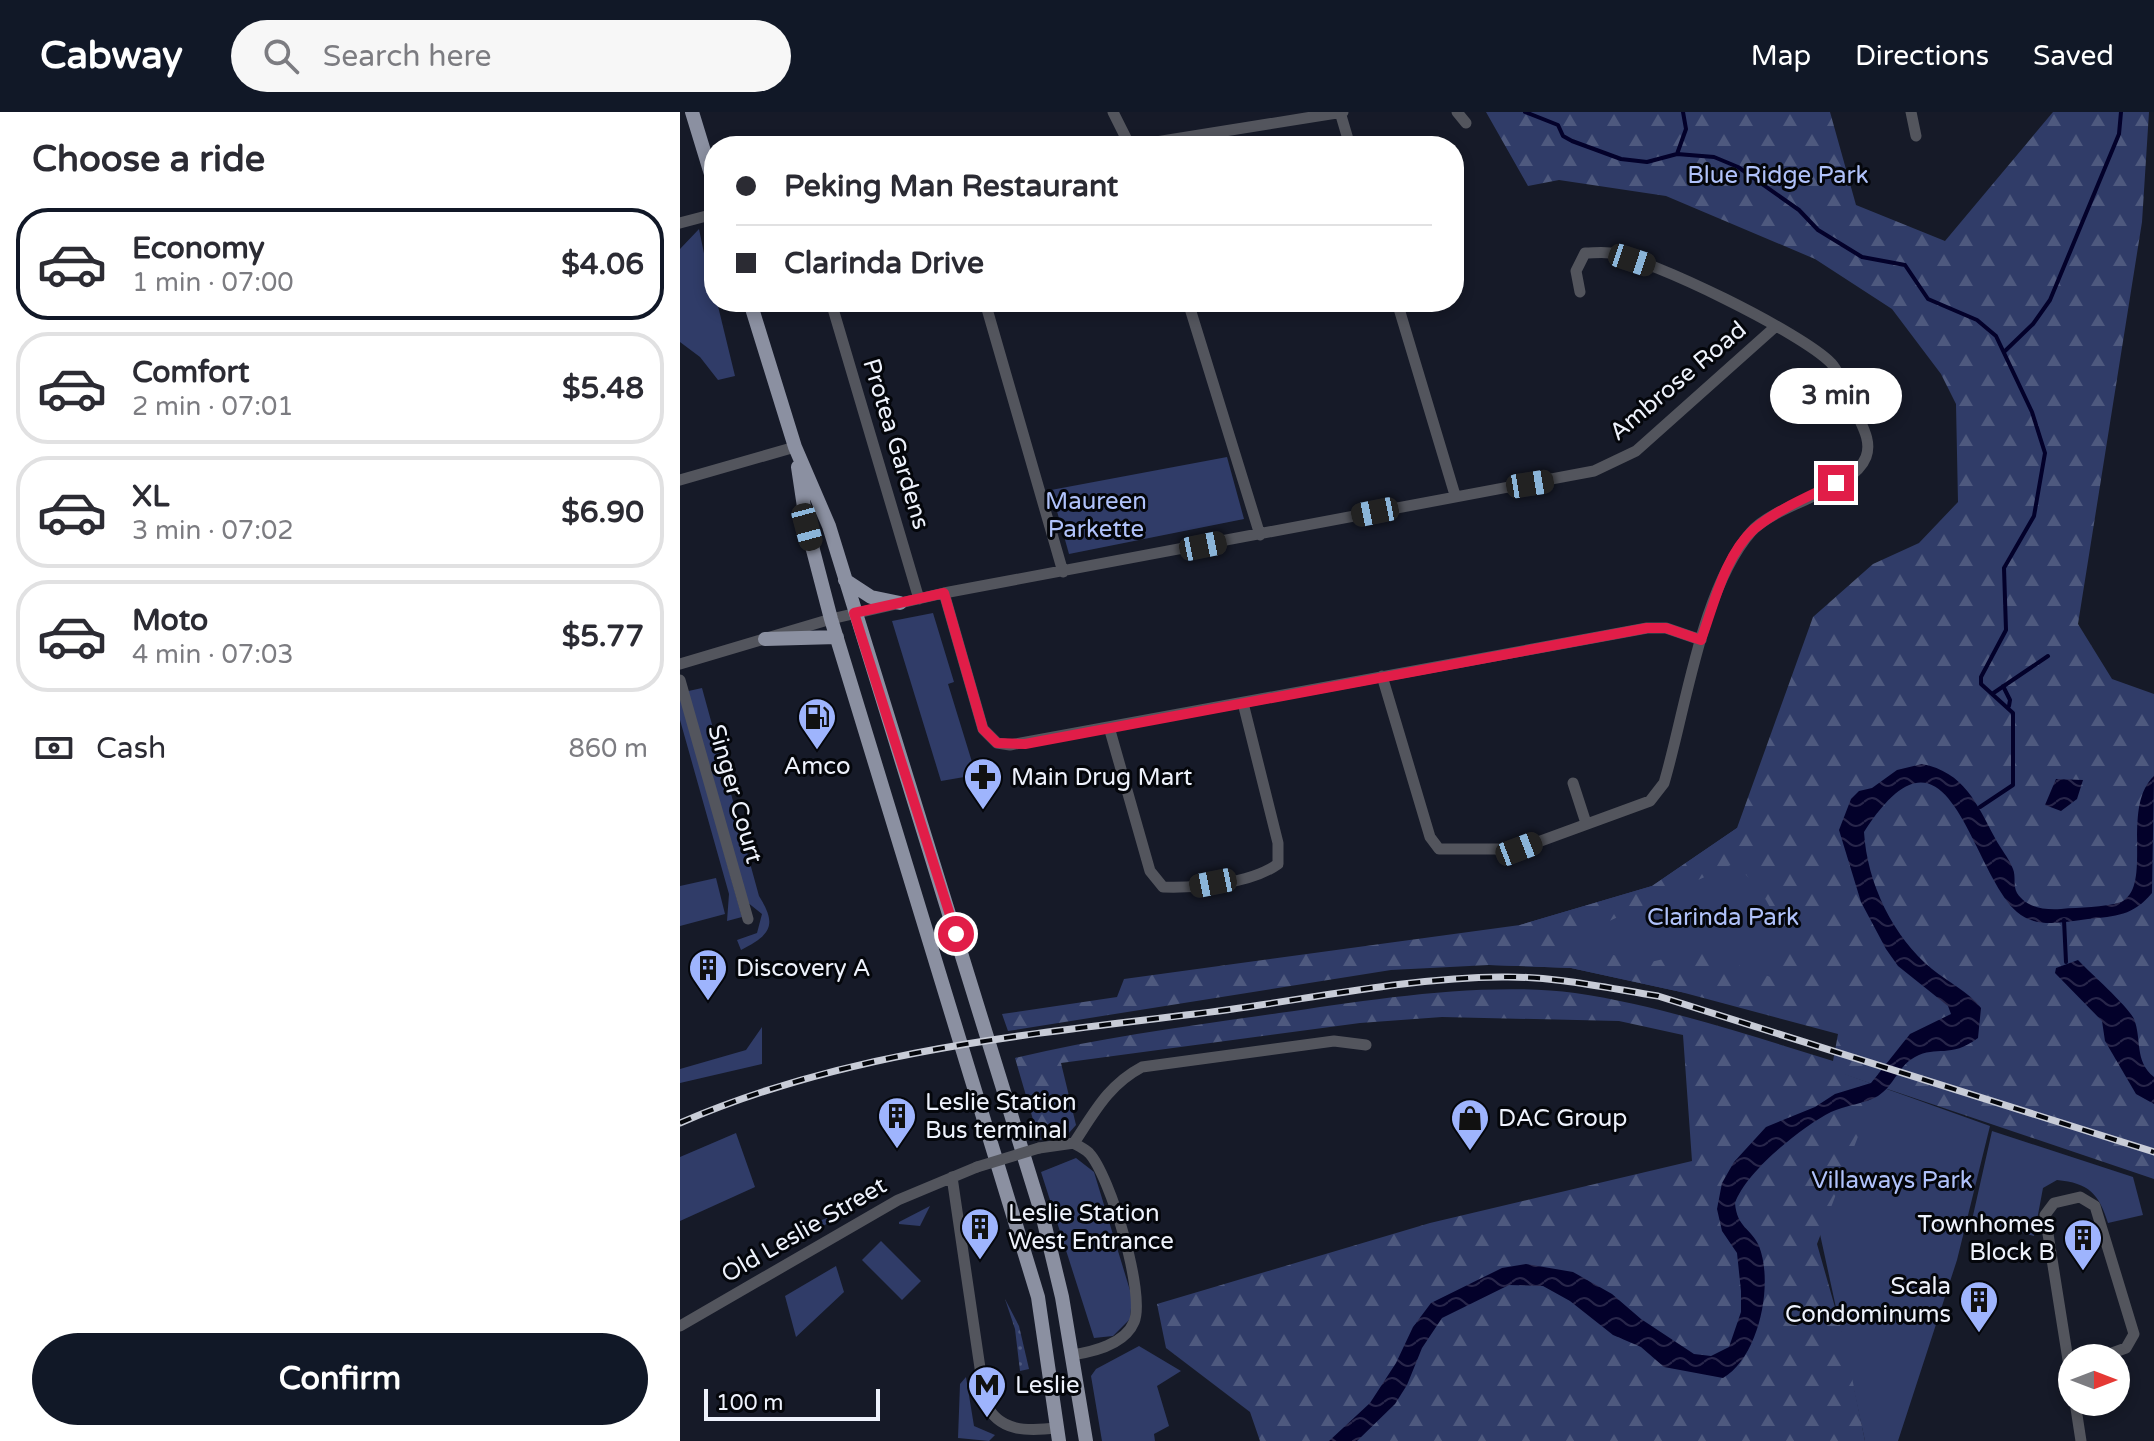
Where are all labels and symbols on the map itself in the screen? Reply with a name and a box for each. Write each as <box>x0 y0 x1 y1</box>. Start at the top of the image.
park label: Blue Ridge Park <box>1687 161 1869 190</box>
car <box>1605 241 1659 279</box>
street label: Ambrose Road <box>1604 315 1752 447</box>
street label: Protea Gardens <box>856 355 936 533</box>
callout: 3 min <box>1770 367 1902 423</box>
route end <box>1818 465 1854 501</box>
car <box>1504 468 1556 500</box>
park label: Maureen Parkette <box>1045 487 1147 544</box>
car <box>1349 496 1401 528</box>
car <box>789 501 825 553</box>
car <box>1177 530 1229 562</box>
fuel station icon: Amco <box>796 696 838 751</box>
street label: Singer Court <box>701 721 769 867</box>
place label: Amco <box>783 752 851 781</box>
pharmacy icon: Main Drug Mart <box>962 756 1004 811</box>
place label: Main Drug Mart <box>1011 763 1193 792</box>
car <box>1492 829 1546 869</box>
car <box>1187 867 1239 899</box>
park label: Clarinda Park <box>1647 903 1799 932</box>
route start <box>938 916 974 952</box>
building icon: Discovery A <box>687 947 729 1002</box>
place label: Discovery A <box>736 954 871 983</box>
place label: Leslie Station Bus terminal <box>925 1088 1077 1145</box>
building icon: Leslie Station Bus terminal <box>876 1095 918 1150</box>
shop icon: DAC Group <box>1449 1097 1491 1152</box>
place label: DAC Group <box>1498 1104 1628 1133</box>
park label: Villaways Park <box>1811 1166 1973 1195</box>
street label: Old Leslie Street <box>716 1171 892 1289</box>
place label: Leslie Station West Entrance <box>1008 1199 1174 1256</box>
building icon: Leslie Station West Entrance <box>959 1206 1001 1261</box>
place label: Townhomes Block B <box>1918 1210 2055 1267</box>
building icon: Townhomes Block B <box>2062 1217 2104 1272</box>
place label: Scala Condominums <box>1785 1272 1951 1329</box>
building icon: Scala Condominums <box>1958 1279 2000 1334</box>
north arrow <box>2058 1344 2130 1416</box>
metro station icon: Leslie <box>966 1364 1008 1419</box>
place label: Leslie <box>1015 1371 1079 1400</box>
scale bar <box>704 1385 880 1421</box>

